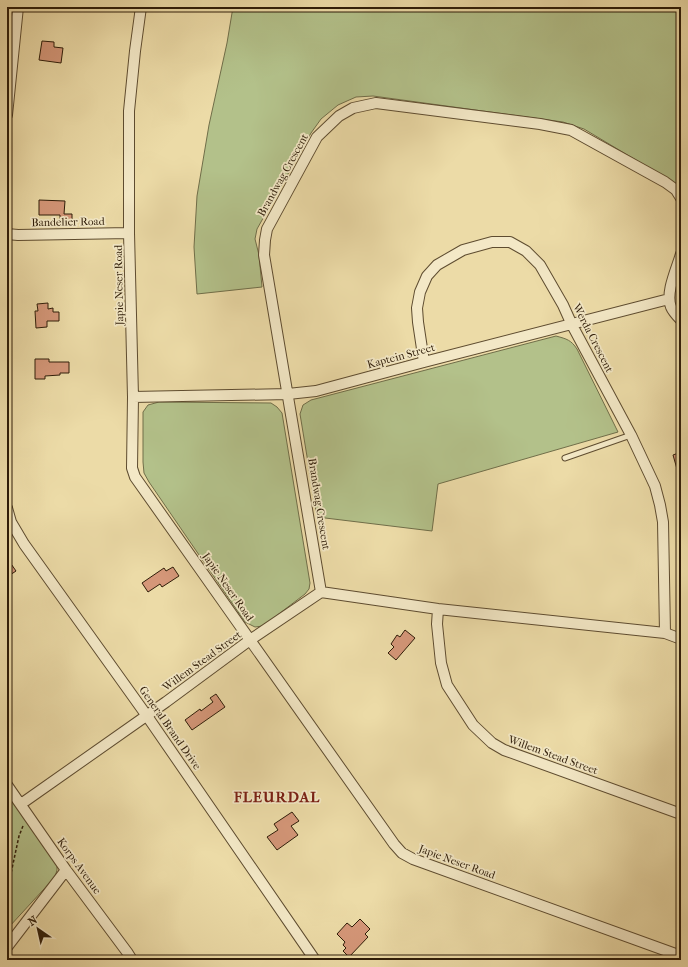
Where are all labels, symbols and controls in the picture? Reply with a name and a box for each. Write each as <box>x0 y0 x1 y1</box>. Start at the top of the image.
street label: Brandwag Crescent <box>255 131 311 219</box>
street label: Bandelier Road <box>31 215 106 229</box>
street label: Japie Neser Road <box>112 244 126 326</box>
street label: Werda Crescent <box>570 301 616 375</box>
street label: Kaptein Street <box>366 341 436 371</box>
street label: Brandwag Crescent <box>305 457 333 551</box>
street label: Japie Neser Road <box>199 549 257 625</box>
street label: Willem Stead Street <box>159 628 244 695</box>
street label: General Brand Drive <box>136 684 204 773</box>
street label: Willem Stead Street <box>505 732 600 777</box>
district label: FLEURDAL <box>233 788 320 806</box>
street label: Korps Avenue <box>54 835 104 897</box>
street label: Japie Neser Road <box>416 842 498 882</box>
north arrow <box>18 909 58 949</box>
text: N <box>26 913 40 929</box>

